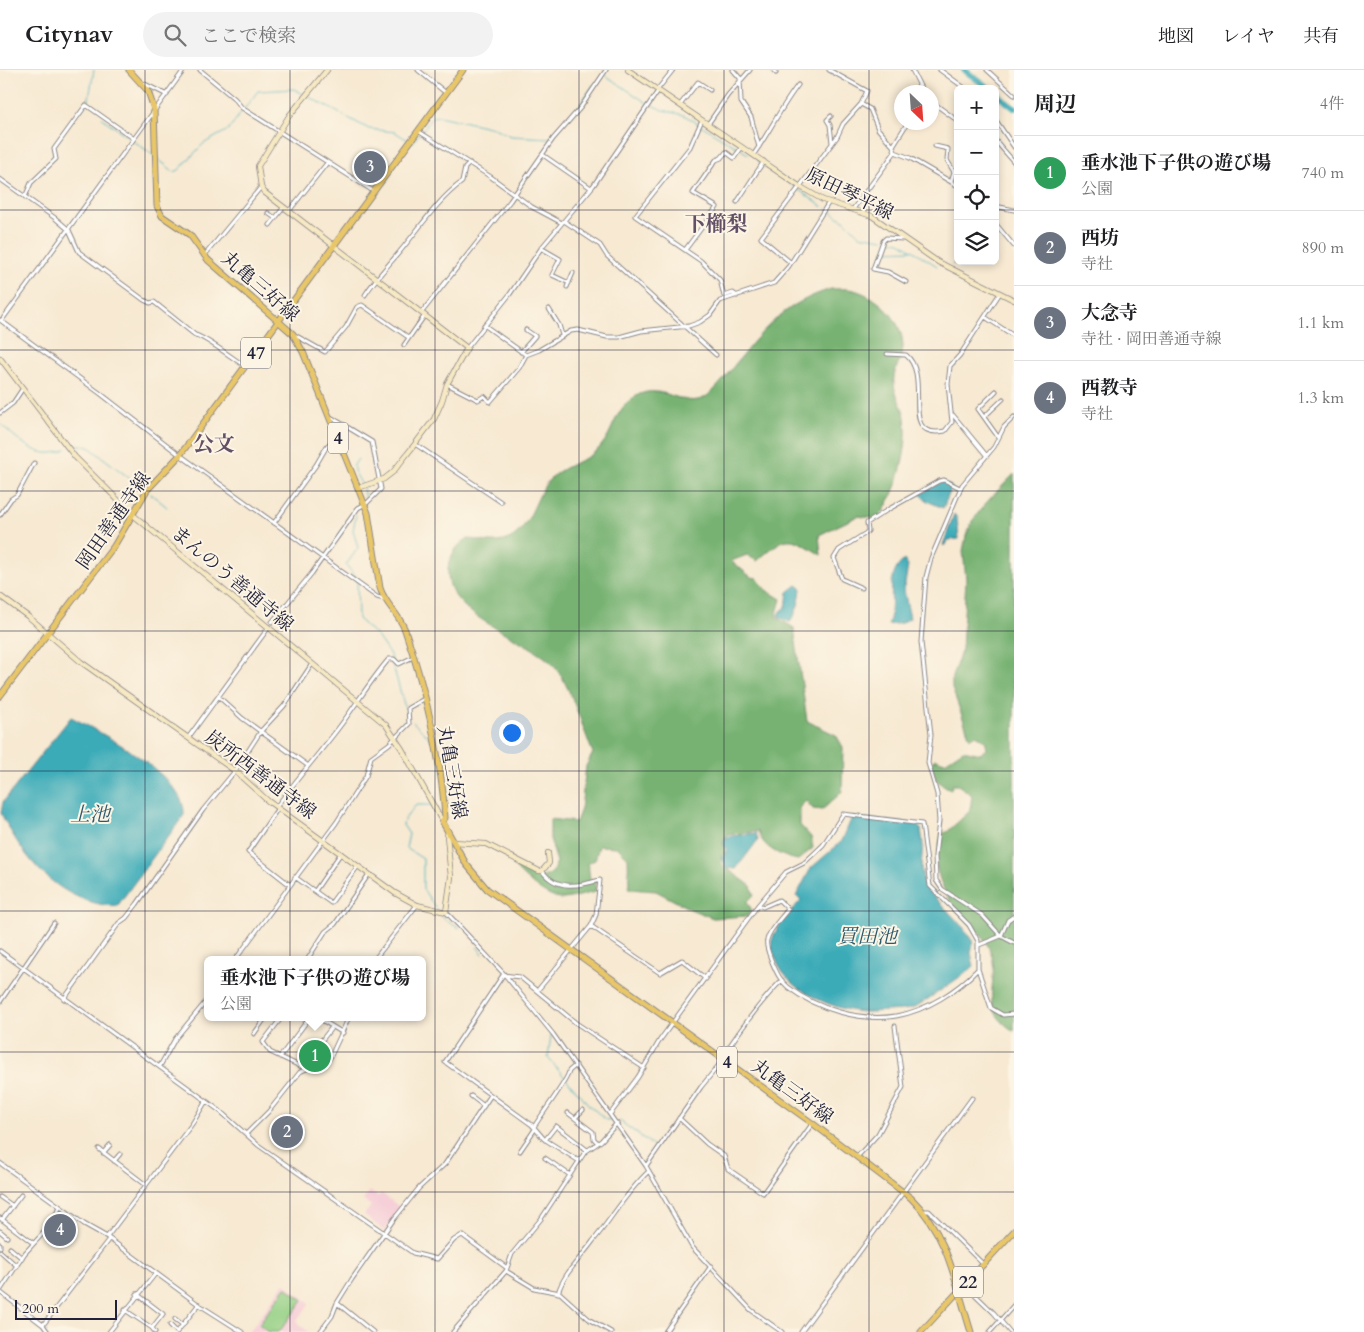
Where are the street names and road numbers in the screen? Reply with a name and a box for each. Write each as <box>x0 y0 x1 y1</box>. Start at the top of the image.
street label: 原田琴平線 <box>801 161 898 226</box>
street label: 丸亀三好線 <box>216 246 305 328</box>
road number: 47 <box>241 338 271 368</box>
road number: 4 <box>328 422 348 453</box>
street label: 岡田善通寺線 <box>70 466 157 575</box>
street label: まんのう善通寺線 <box>166 520 299 638</box>
street label: 丸亀三好線 <box>431 723 473 821</box>
street label: 炭所西善通寺線 <box>199 724 321 825</box>
road number: 4 <box>717 1046 737 1078</box>
street label: 丸亀三好線 <box>746 1053 838 1130</box>
road number: 22 <box>953 1266 983 1298</box>

